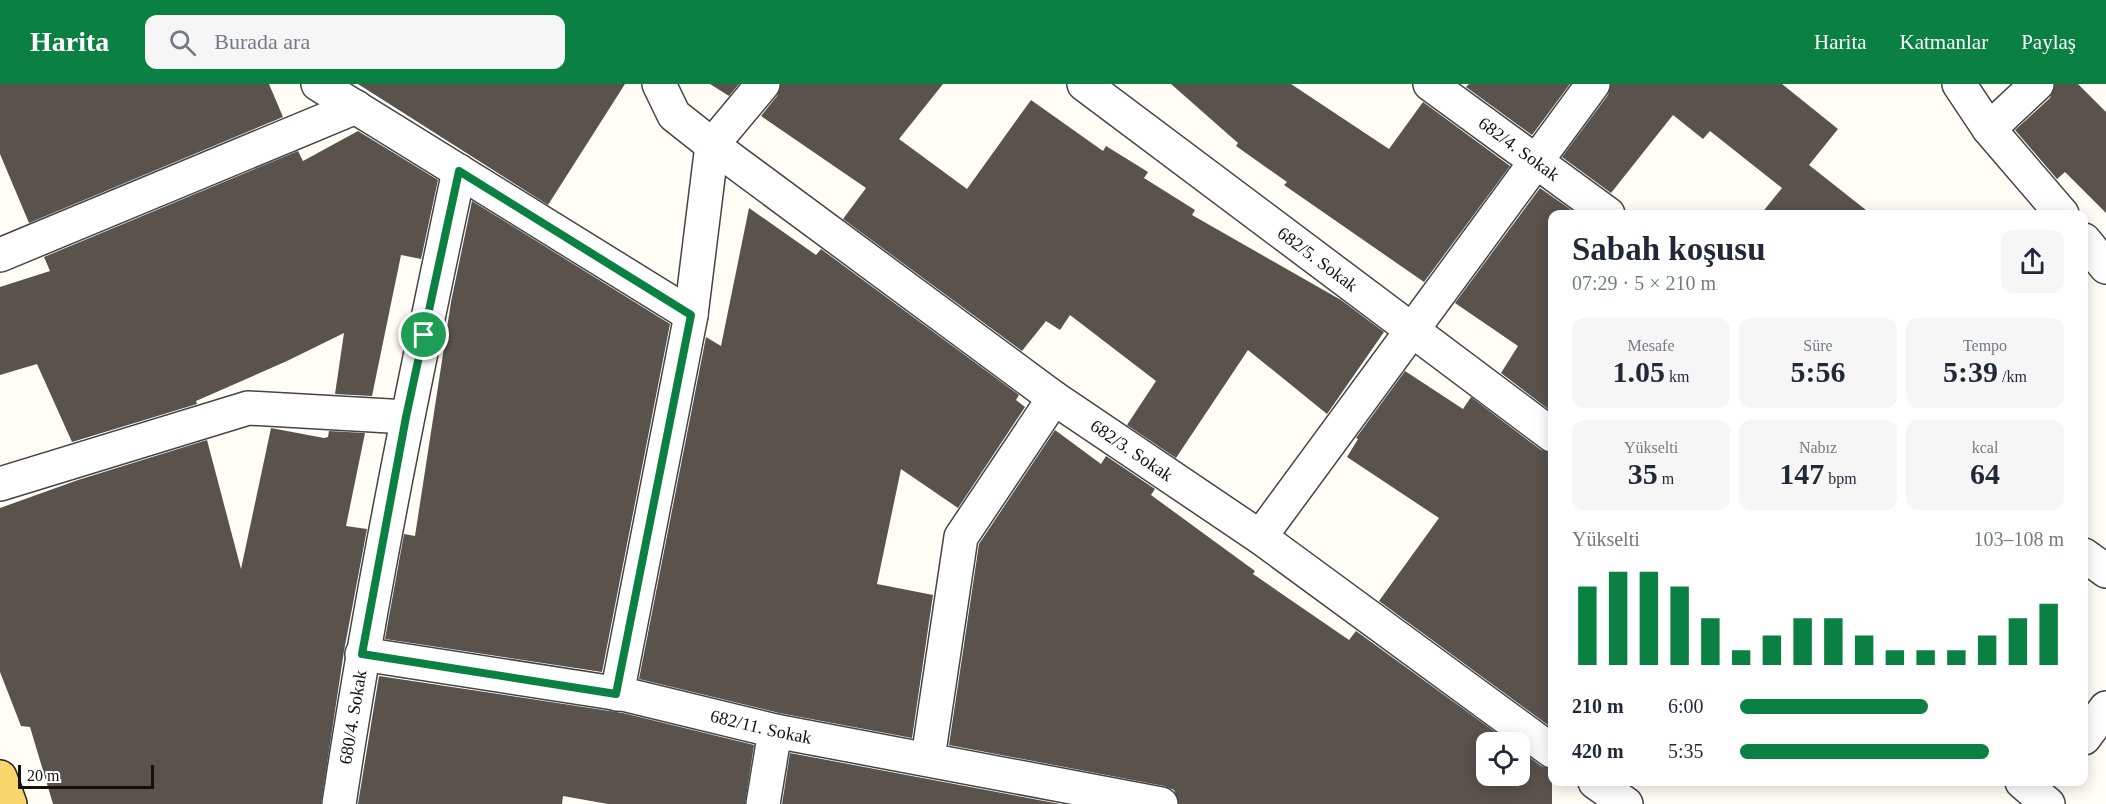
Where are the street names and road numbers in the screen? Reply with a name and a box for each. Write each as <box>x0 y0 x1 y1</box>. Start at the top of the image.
street label: 682/4. Sokak <box>1475 113 1563 185</box>
street label: 682/5. Sokak <box>1274 223 1362 296</box>
street label: 682/3. Sokak <box>1087 416 1177 485</box>
street label: 680/4. Sokak <box>335 669 370 766</box>
street label: 682/11. Sokak <box>708 706 813 748</box>

